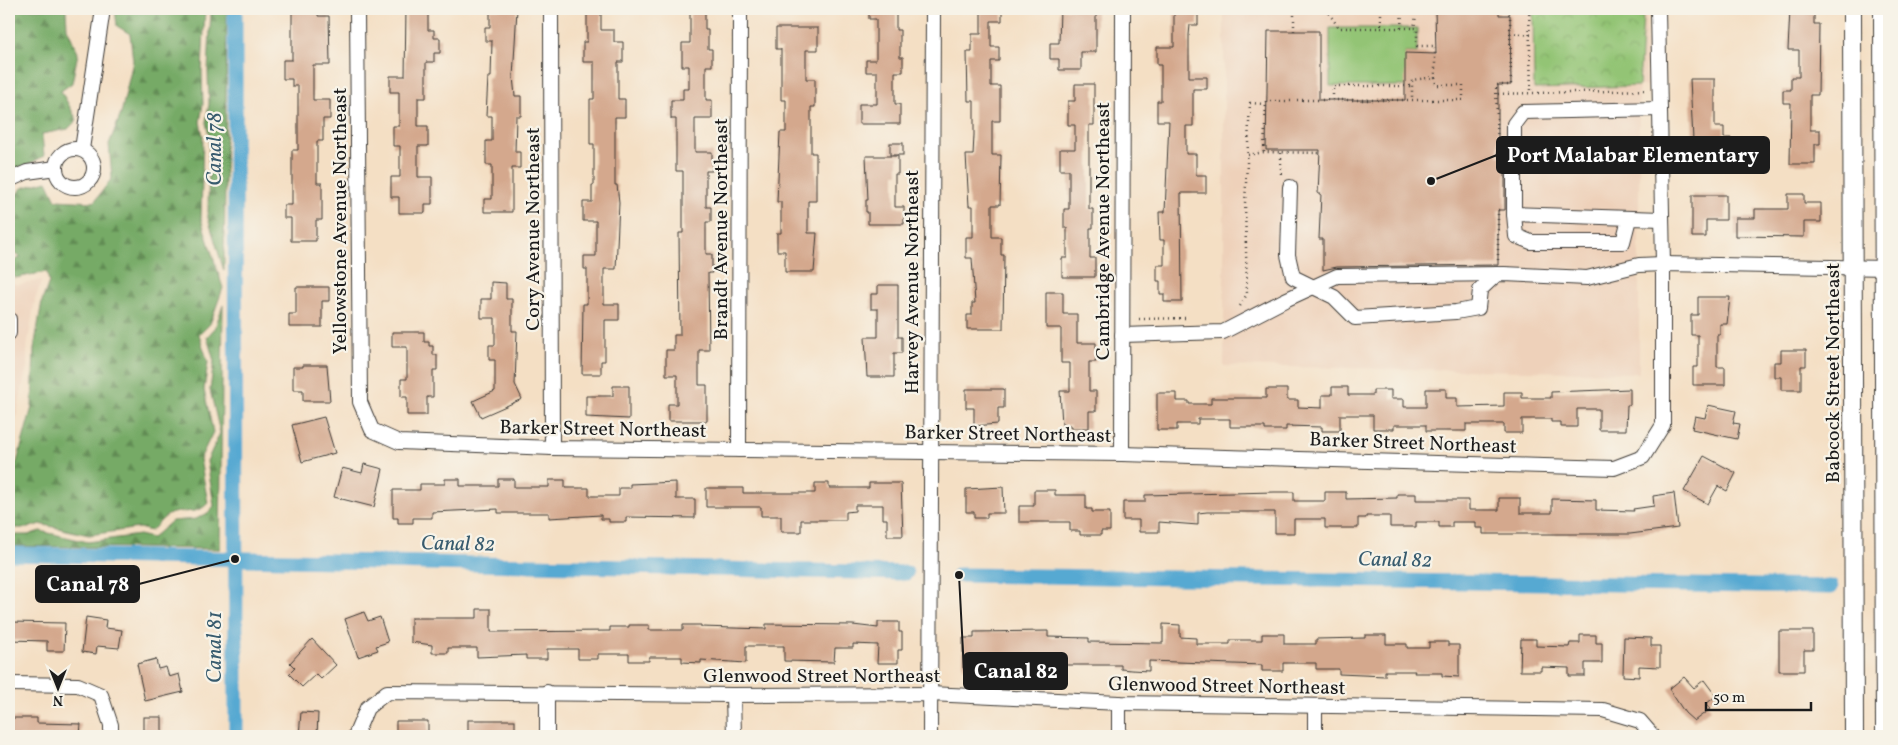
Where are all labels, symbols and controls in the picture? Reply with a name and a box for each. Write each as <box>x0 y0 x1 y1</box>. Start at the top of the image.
street label: Yellowstone Avenue Northeast <box>327 88 355 354</box>
street label: Cambridge Avenue Northeast <box>1090 102 1118 360</box>
water label: Canal 78 <box>201 112 230 186</box>
street label: Brandt Avenue Northeast <box>708 118 736 340</box>
street label: Cory Avenue Northeast <box>520 127 548 331</box>
callout: Port Malabar Elementary <box>1497 137 1769 173</box>
text: Port Malabar Elementary <box>1507 142 1759 171</box>
street label: Harvey Avenue Northeast <box>899 170 927 394</box>
street label: Babcock Street Northeast <box>1820 263 1848 483</box>
street label: Barker Street Northeast <box>499 414 707 446</box>
street label: Barker Street Northeast <box>904 419 1112 451</box>
street label: Barker Street Northeast <box>1309 426 1517 462</box>
water label: Canal 82 <box>421 529 495 560</box>
water label: Canal 82 <box>1358 545 1432 576</box>
callout: Canal 78 <box>36 566 139 602</box>
text: Canal 78 <box>47 571 129 600</box>
water label: Canal 81 <box>201 611 230 683</box>
callout: Canal 82 <box>964 653 1067 689</box>
text: Canal 82 <box>974 658 1058 687</box>
north arrow <box>32 662 82 712</box>
street label: Glenwood Street Northeast <box>703 663 941 691</box>
street label: Glenwood Street Northeast <box>1108 671 1346 703</box>
scale bar <box>1706 680 1810 712</box>
text: 50 m <box>1713 688 1745 709</box>
text: N <box>53 690 63 709</box>

